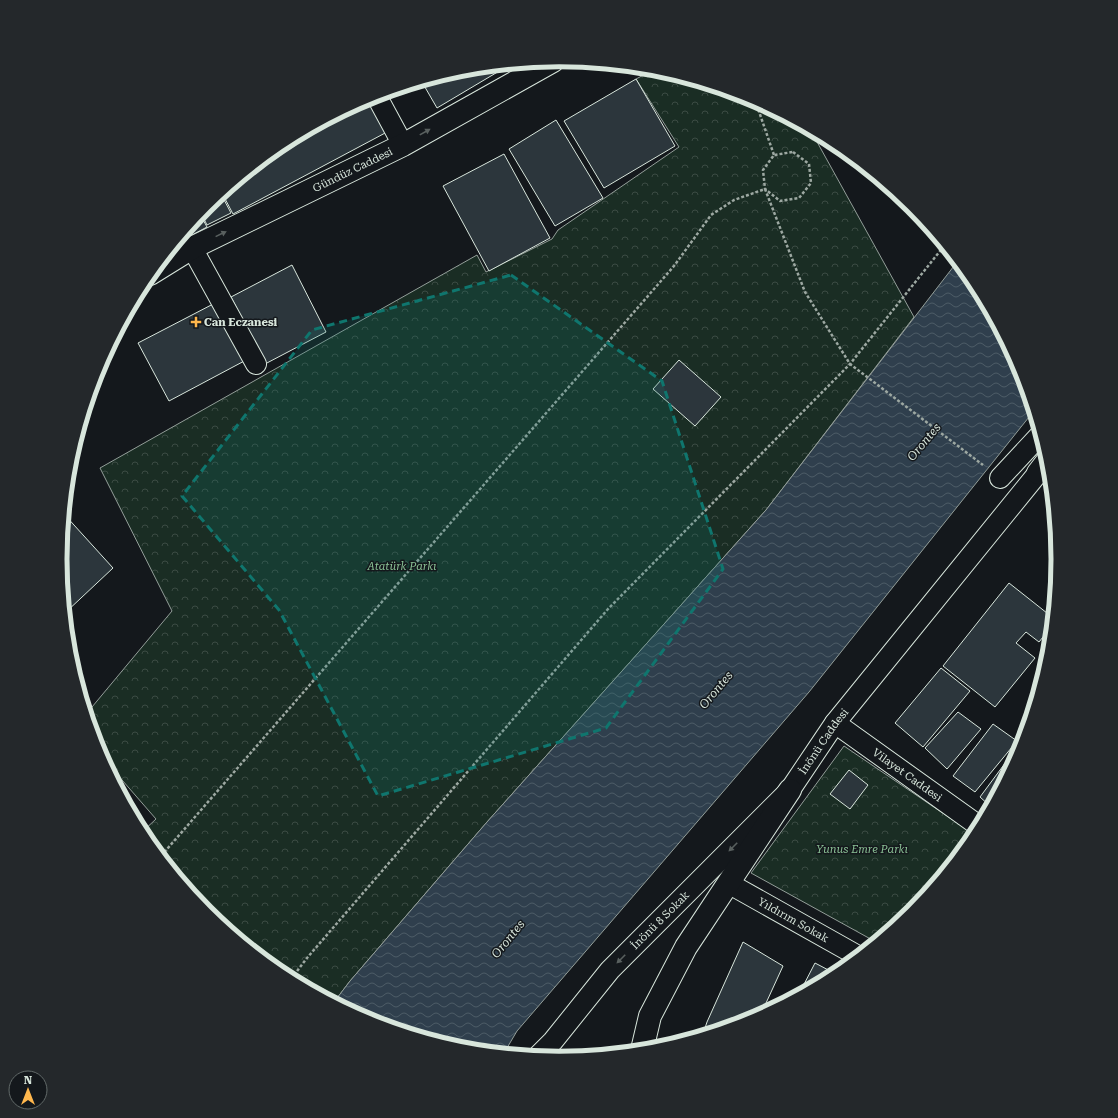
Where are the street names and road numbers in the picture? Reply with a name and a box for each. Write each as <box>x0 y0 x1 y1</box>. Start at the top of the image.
street label: Gündüz Caddesi <box>310 144 395 195</box>
street label: İnönü Caddesi <box>795 705 851 777</box>
street label: Vilayet Caddesi <box>870 746 945 804</box>
street label: İnönü 8 Sokak <box>627 888 692 952</box>
street label: Yıldırım Sokak <box>756 895 831 945</box>

